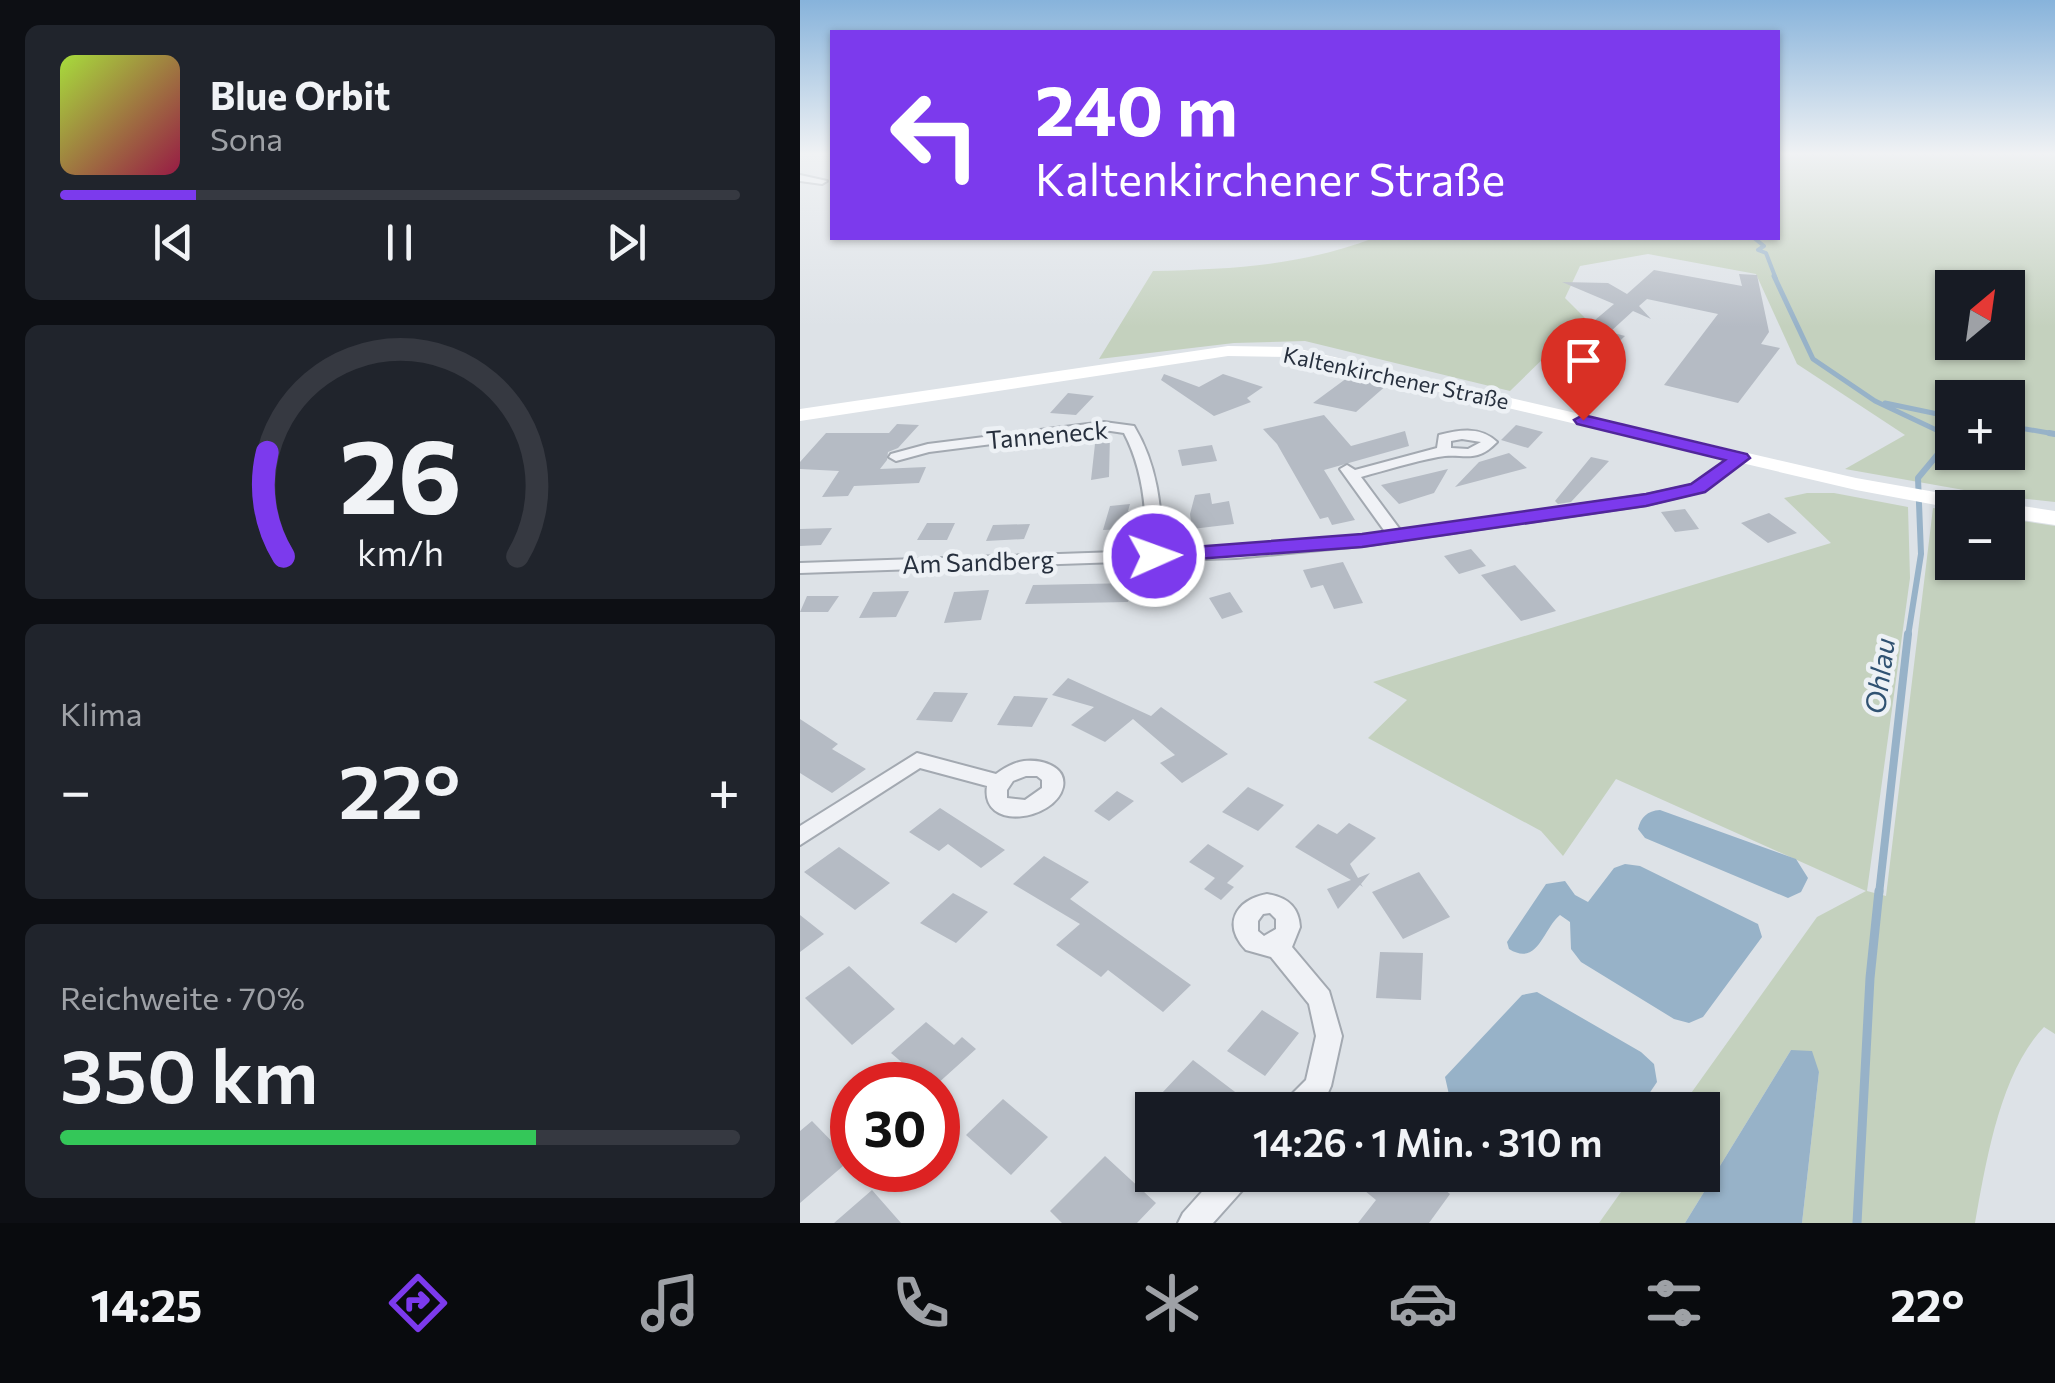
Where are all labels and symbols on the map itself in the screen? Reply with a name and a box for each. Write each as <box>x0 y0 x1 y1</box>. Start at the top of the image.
north arrow <box>1935 270 2025 360</box>
pin <box>1541 318 1626 421</box>
street label: Kaltenkirchener Straße <box>1281 340 1511 415</box>
street label: Tanneneck <box>985 414 1110 454</box>
position arrow <box>1102 504 1206 608</box>
street label: Am Sandberg <box>902 543 1055 579</box>
water label: Ohlau <box>1857 635 1901 716</box>
speed limit sign: 30 <box>830 1062 960 1192</box>

